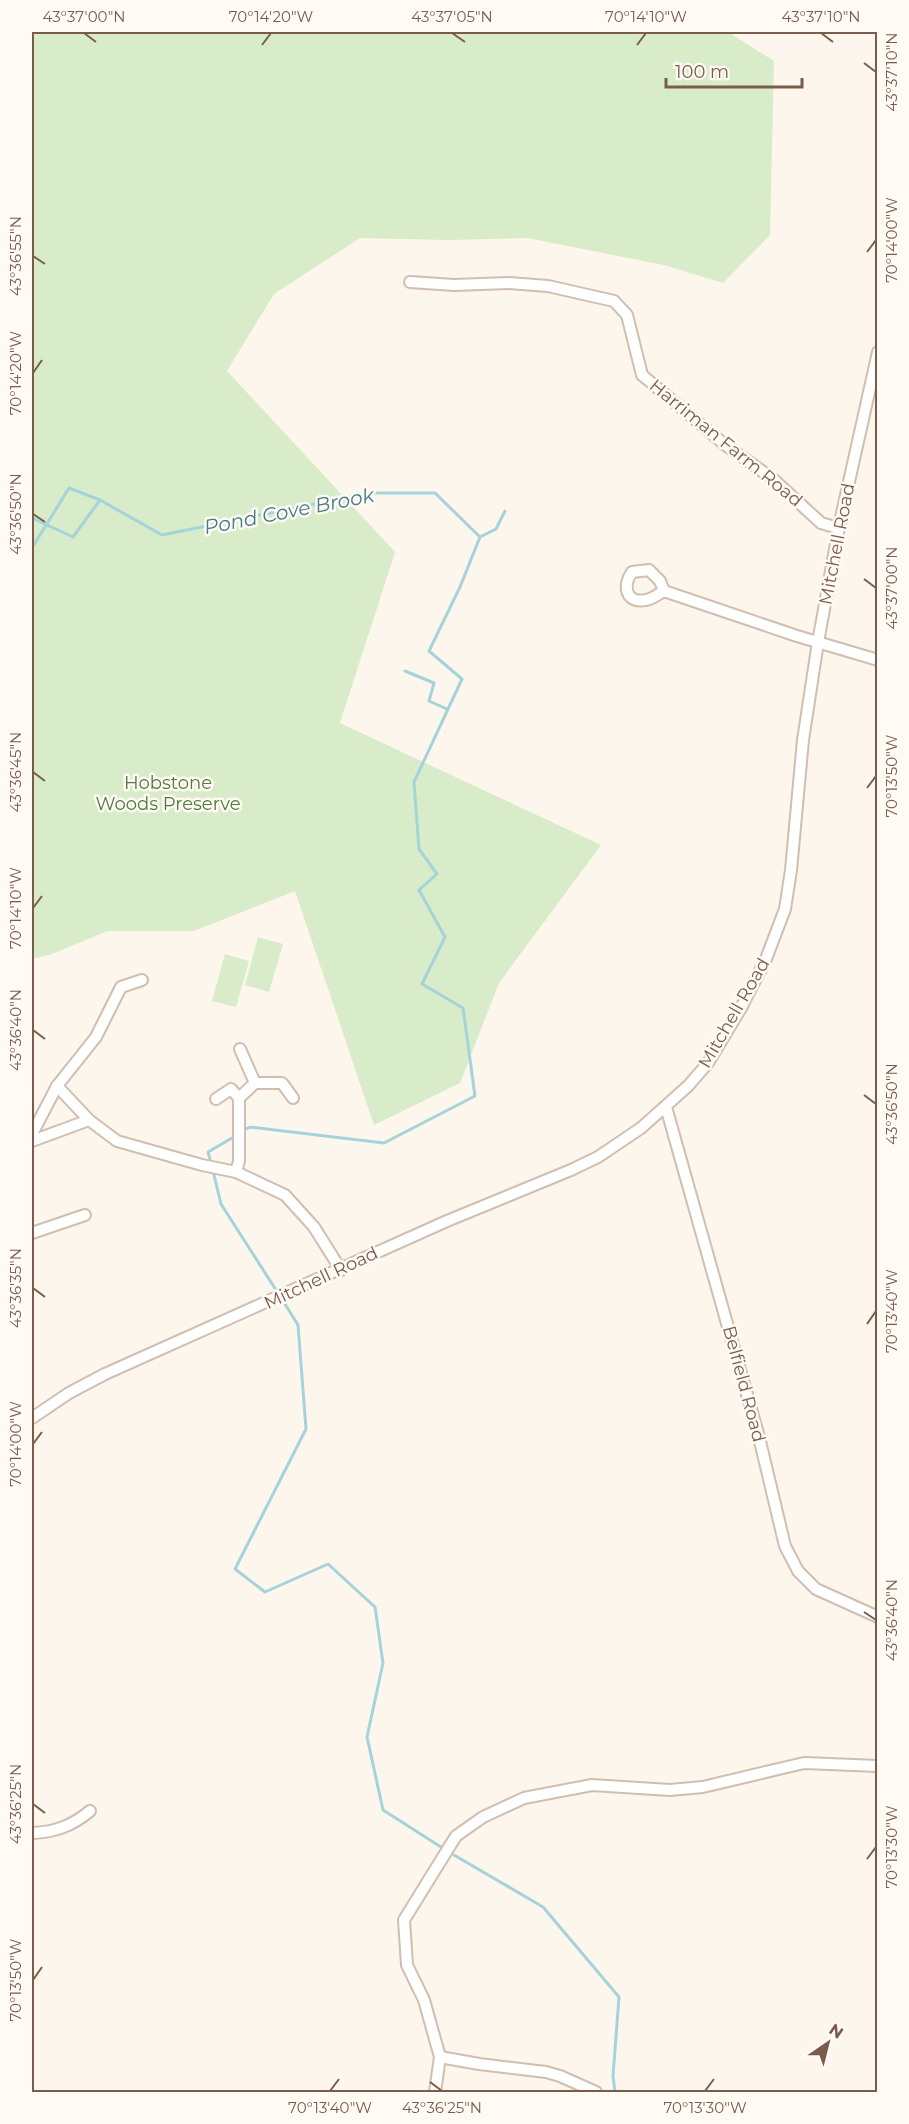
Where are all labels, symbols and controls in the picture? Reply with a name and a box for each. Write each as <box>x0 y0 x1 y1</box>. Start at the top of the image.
text: 43°37'00"N <box>43 7 125 26</box>
text: 70°14'20"W <box>229 7 314 26</box>
text: 43°37'05"N <box>411 7 493 26</box>
text: 70°14'10"W <box>605 7 687 26</box>
text: 43°37'10"N <box>781 7 861 26</box>
text: 43°37'10"N <box>882 32 901 112</box>
scale bar <box>666 51 802 89</box>
text: 100 m <box>675 61 729 83</box>
text: 70°14'00"W <box>882 197 901 283</box>
text: 43°36'55"N <box>6 216 25 296</box>
text: 70°14'20"W <box>6 330 25 415</box>
street label: Harriman Farm Road <box>645 375 807 511</box>
text: 43°36'50"N <box>6 473 25 555</box>
street label: Mitchell Road <box>814 481 860 607</box>
water label: Pond Cove Brook <box>202 483 377 539</box>
text: 43°37'00"N <box>882 547 901 629</box>
text: 43°36'45"N <box>6 732 25 812</box>
text: 70°13'50"W <box>882 734 901 818</box>
park label: Hobstone Woods Preserve <box>95 772 241 815</box>
text: 70°14'10"W <box>6 867 25 949</box>
street label: Mitchell Road <box>694 954 774 1072</box>
text: 43°36'40"N <box>6 989 25 1071</box>
text: 43°36'50"N <box>882 1063 901 1145</box>
street label: Mitchell Road <box>260 1242 382 1314</box>
text: 43°36'35"N <box>6 1248 25 1328</box>
text: 70°13'40"W <box>882 1269 901 1353</box>
street label: Belfield Road <box>718 1323 770 1445</box>
text: 70°14'00"W <box>6 1401 25 1487</box>
text: 43°36'40"N <box>882 1579 901 1661</box>
text: 43°36'25"N <box>6 1764 25 1844</box>
text: 70°13'30"W <box>882 1805 901 1889</box>
text: 70°13'50"W <box>6 1938 25 2022</box>
north arrow <box>798 2013 858 2073</box>
text: N <box>826 2020 847 2043</box>
text: 70°13'40"W <box>288 2098 372 2117</box>
text: 43°36'25"N <box>402 2098 482 2117</box>
text: 70°13'30"W <box>663 2098 747 2117</box>

